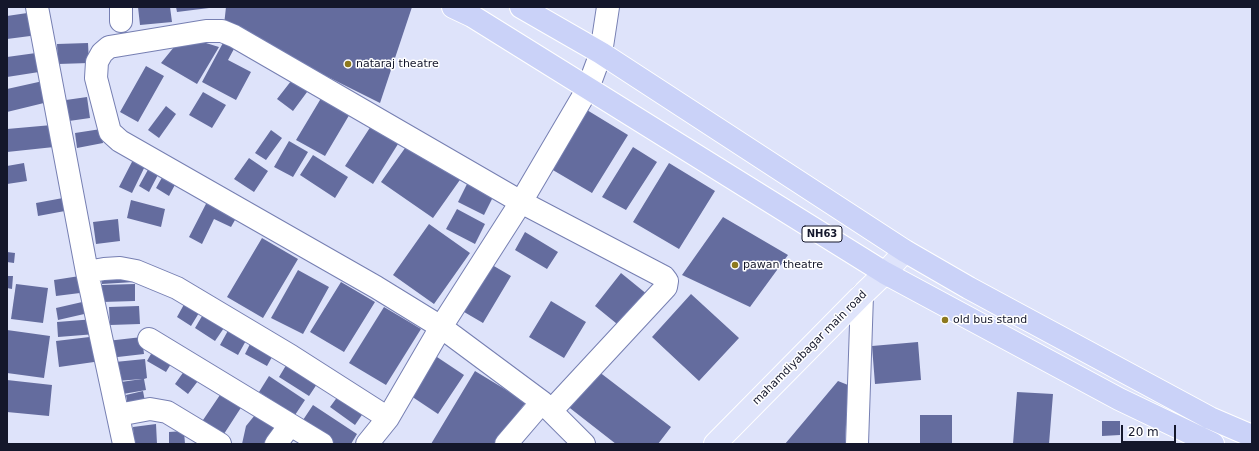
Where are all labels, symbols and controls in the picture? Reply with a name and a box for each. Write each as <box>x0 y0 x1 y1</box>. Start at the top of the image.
place label: nataraj theatre <box>356 57 439 71</box>
marker: nataraj theatre <box>343 59 353 69</box>
road number: NH63 <box>802 226 842 242</box>
place label: pawan theatre <box>743 258 823 272</box>
marker: pawan theatre <box>730 260 740 270</box>
street label: mahamdiyabagar main road <box>750 288 870 408</box>
place label: old bus stand <box>953 313 1027 327</box>
marker: old bus stand <box>940 315 950 325</box>
scale bar <box>1123 417 1178 443</box>
text: 20 m <box>1128 425 1159 439</box>

